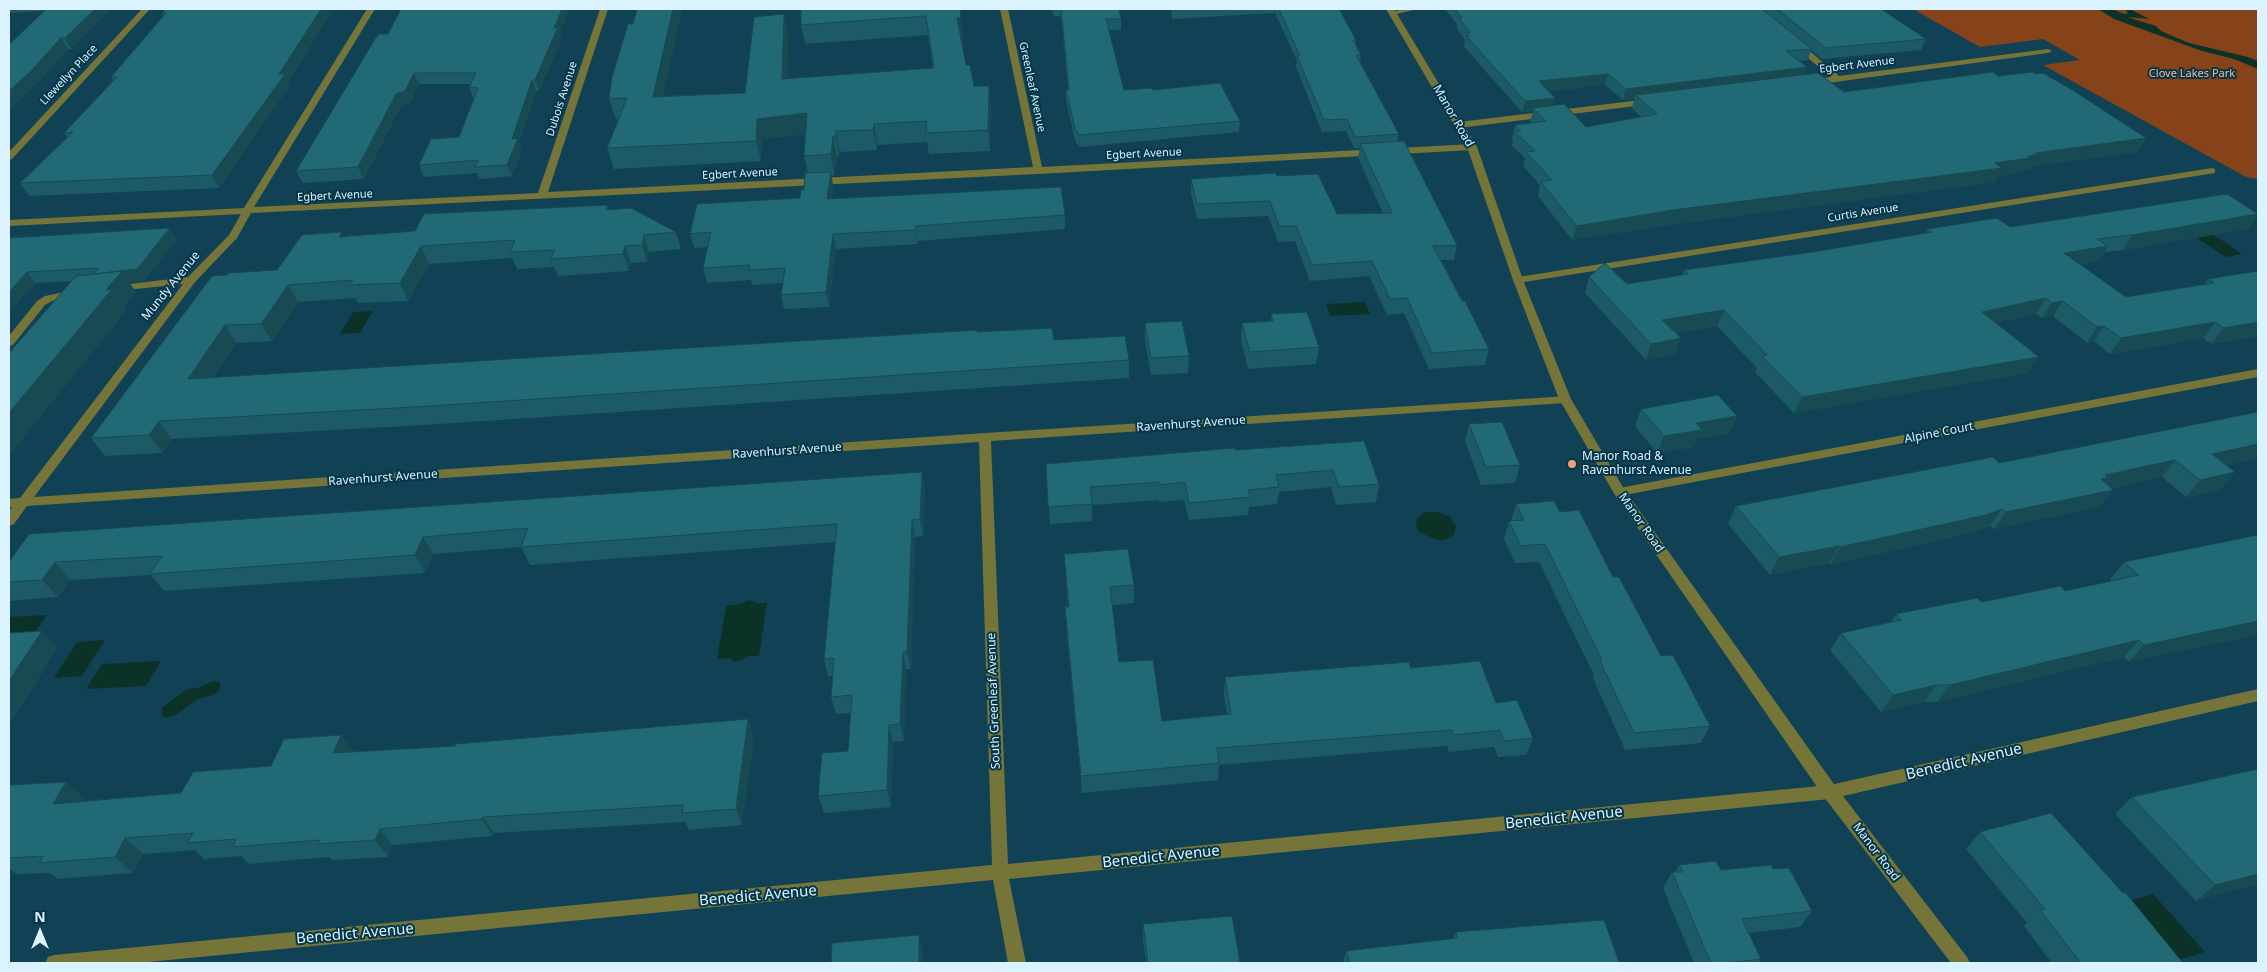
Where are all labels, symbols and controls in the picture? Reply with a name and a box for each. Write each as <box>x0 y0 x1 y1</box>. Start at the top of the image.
street label: Greenleaf Avenue <box>1016 41 1048 133</box>
street label: Llewellyn Place <box>38 42 100 108</box>
street label: Egbert Avenue <box>1819 54 1895 76</box>
street label: Dubois Avenue <box>544 60 580 138</box>
park label: Clove Lakes Park <box>2149 67 2235 81</box>
street label: Manor Road <box>1429 82 1477 150</box>
street label: Egbert Avenue <box>1106 145 1182 163</box>
street label: Egbert Avenue <box>702 165 778 183</box>
street label: Egbert Avenue <box>297 187 373 205</box>
street label: Curtis Avenue <box>1826 201 1900 225</box>
street label: Mundy Avenue <box>139 249 203 323</box>
street label: Ravenhurst Avenue <box>1136 413 1246 435</box>
street label: Alpine Court <box>1903 419 1975 447</box>
street label: Ravenhurst Avenue <box>732 440 842 462</box>
place label: Manor Road & Ravenhurst Avenue <box>1582 450 1692 478</box>
marker: Manor Road & Ravenhurst Avenue <box>1566 458 1578 470</box>
street label: Ravenhurst Avenue <box>328 467 438 489</box>
street label: Manor Road <box>1615 491 1667 555</box>
street label: South Greenleaf Avenue <box>984 633 1004 769</box>
street label: Benedict Avenue <box>1904 740 2024 784</box>
street label: Benedict Avenue <box>1504 803 1624 833</box>
street label: Manor Road <box>1849 820 1903 884</box>
street label: Benedict Avenue <box>1101 842 1221 872</box>
street label: Benedict Avenue <box>698 882 818 910</box>
north arrow <box>15 907 65 957</box>
text: N <box>34 907 46 926</box>
street label: Benedict Avenue <box>295 920 415 948</box>

